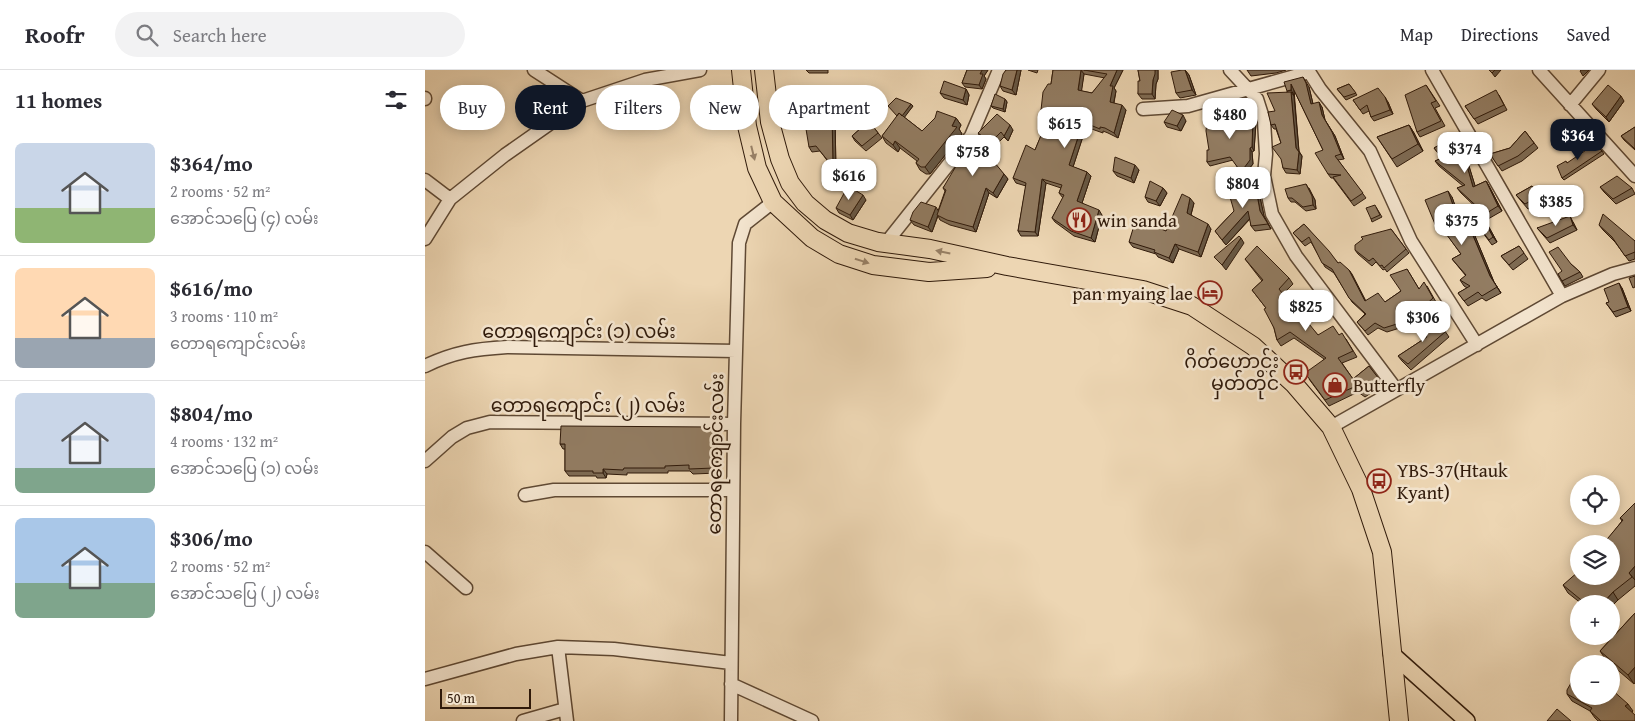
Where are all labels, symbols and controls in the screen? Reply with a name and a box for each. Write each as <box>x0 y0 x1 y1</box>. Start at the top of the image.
search box <box>115 12 465 57</box>
text: Roofr <box>25 17 85 52</box>
icon: search <box>133 21 161 49</box>
text: Search here <box>173 21 267 49</box>
text: Map <box>1400 21 1433 48</box>
text: Directions <box>1461 21 1538 48</box>
text: Saved <box>1566 21 1610 48</box>
text: 11 homes <box>15 85 102 116</box>
chip: Buy <box>440 85 505 130</box>
chip: Rent <box>515 85 586 130</box>
chip: Filters <box>596 85 680 130</box>
chip: New <box>690 85 759 130</box>
chip: Apartment <box>769 85 888 130</box>
icon: filters <box>382 86 410 114</box>
pin: $480 <box>1200 98 1260 140</box>
text: $480 <box>1213 102 1247 126</box>
pin: $615 <box>1035 106 1095 149</box>
text: $615 <box>1048 111 1082 135</box>
pin: $364 <box>1548 118 1608 161</box>
text: $364 <box>1561 123 1595 147</box>
pin: $374 <box>1435 132 1495 174</box>
pin: $758 <box>943 134 1003 177</box>
text: $374 <box>1448 136 1482 160</box>
text: $758 <box>956 139 990 163</box>
one-way arrow <box>749 145 757 160</box>
text: $364/mo <box>170 148 253 179</box>
pin: $616 <box>819 158 879 201</box>
icon: home <box>55 163 115 223</box>
text: $616 <box>832 163 866 187</box>
pin: $804 <box>1213 166 1273 209</box>
text: $804 <box>1226 171 1260 195</box>
text: 2 rooms · 52 m² <box>170 179 270 203</box>
pin: $385 <box>1526 184 1586 227</box>
text: $385 <box>1539 189 1573 213</box>
pin: $375 <box>1432 204 1492 246</box>
text: အောင်သပြေ (၄) လမ်း <box>170 206 319 230</box>
place label: win sanda <box>1097 206 1177 234</box>
restaurant icon: win sanda <box>1066 207 1092 233</box>
text: $375 <box>1445 208 1479 232</box>
one-way arrow <box>935 248 950 256</box>
one-way arrow <box>855 258 870 265</box>
text: $616/mo <box>170 273 253 304</box>
place label: pan myaing lae <box>1072 279 1193 307</box>
hotel icon: pan myaing lae <box>1197 280 1223 306</box>
icon: home <box>55 288 115 348</box>
pin: $825 <box>1276 290 1336 332</box>
text: $825 <box>1289 294 1323 318</box>
pin: $306 <box>1393 300 1453 343</box>
text: 3 rooms · 110 m² <box>170 304 278 328</box>
text: $306 <box>1406 305 1440 329</box>
street label: တောရကျောင်း (၁) လမ်း <box>482 317 676 347</box>
text: တောရကျောင်းလမ်း <box>170 331 306 355</box>
place label: ဂိတ်ဟောင်း မှတ်တိုင် <box>1184 347 1279 400</box>
bus stop icon: ဂိတ်ဟောင်း မှတ်တိုင် <box>1283 359 1309 385</box>
place label: Butterfly <box>1353 371 1426 399</box>
shop icon: Butterfly <box>1322 372 1348 398</box>
street label: တောရကျောင်းလမ်း <box>700 373 732 535</box>
street label: တောရကျောင်း (၂) လမ်း <box>491 391 685 421</box>
text: $804/mo <box>170 398 253 429</box>
icon: home <box>55 413 115 473</box>
text: 4 rooms · 132 m² <box>170 429 278 453</box>
text: အောင်သပြေ (၁) လမ်း <box>170 456 319 480</box>
place label: YBS-37(Htauk Kyant) <box>1397 456 1508 506</box>
bus stop icon: YBS-37(Htauk Kyant) <box>1366 468 1392 494</box>
map controls <box>1570 475 1620 705</box>
button: locate <box>1570 475 1620 525</box>
text: $306/mo <box>170 523 253 554</box>
button: layers <box>1570 535 1620 585</box>
icon: home <box>55 538 115 598</box>
text: 2 rooms · 52 m² <box>170 554 270 578</box>
text: အောင်သပြေ (၂) လမ်း <box>170 581 320 605</box>
button: + <box>1570 595 1620 645</box>
button: − <box>1570 655 1620 705</box>
scale bar <box>440 686 531 709</box>
text: 50 m <box>447 688 475 708</box>

